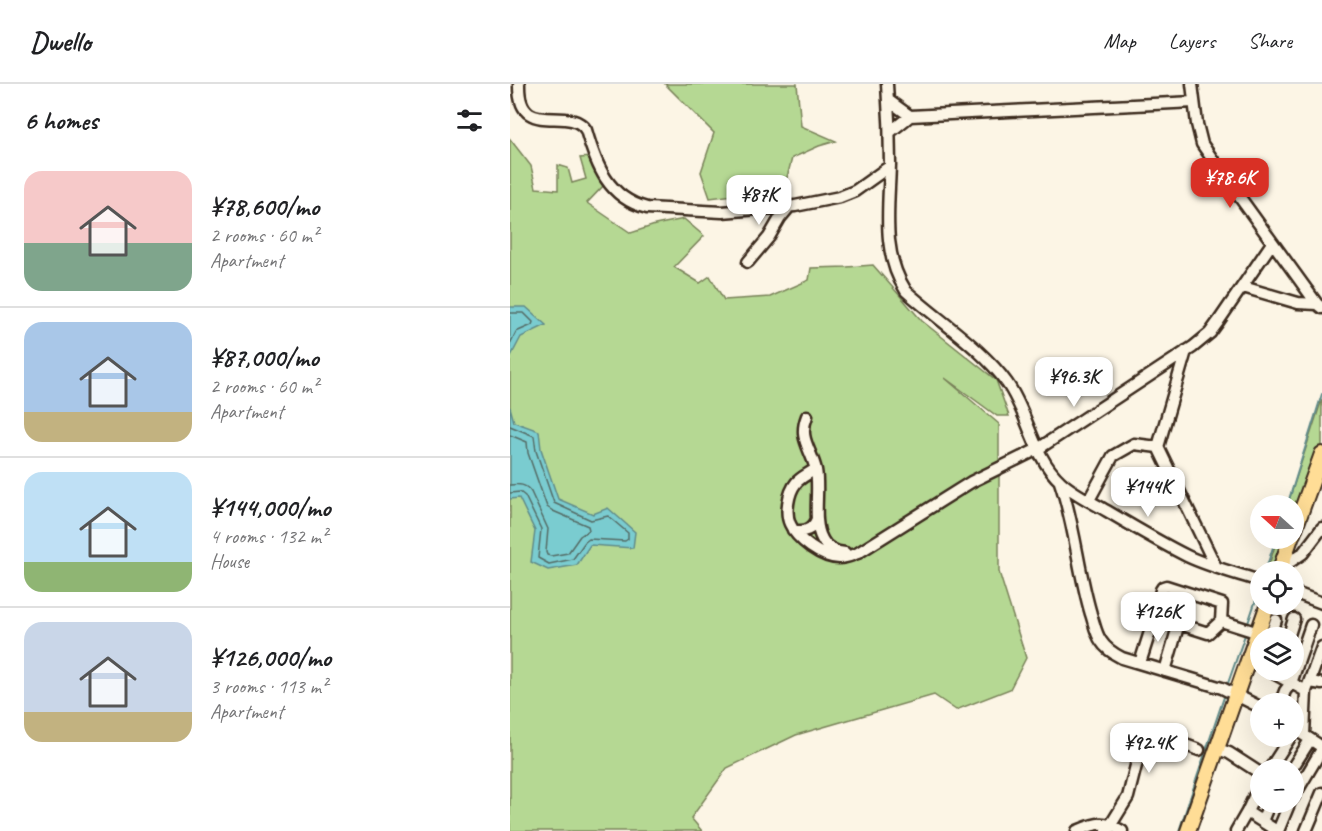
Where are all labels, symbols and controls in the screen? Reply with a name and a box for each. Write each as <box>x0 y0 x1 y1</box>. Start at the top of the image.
text: Dwello <box>30 24 91 59</box>
text: Map <box>1103 28 1136 54</box>
text: Layers <box>1169 28 1215 54</box>
text: Share <box>1248 28 1292 54</box>
text: 6 homes <box>24 104 98 137</box>
icon: filters <box>453 104 486 137</box>
pin: ¥78.6K <box>1181 158 1279 209</box>
text: ¥78.6K <box>1205 165 1255 190</box>
pin: ¥87K <box>723 175 795 226</box>
text: ¥87K <box>740 182 778 207</box>
text: ¥78,600/mo <box>210 190 319 223</box>
icon: home <box>72 195 144 267</box>
text: 2 rooms · 60 m² <box>210 223 318 248</box>
text: Apartment <box>210 248 283 273</box>
text: ¥87,000/mo <box>210 341 319 374</box>
icon: home <box>72 346 144 418</box>
pin: ¥96.3K <box>1025 357 1123 408</box>
text: ¥96.3K <box>1049 364 1099 389</box>
text: 2 rooms · 60 m² <box>210 374 318 399</box>
text: Apartment <box>210 399 283 424</box>
pin: ¥144K <box>1106 467 1190 518</box>
text: ¥144K <box>1125 474 1171 499</box>
text: ¥144,000/mo <box>210 491 330 524</box>
north arrow <box>1250 495 1304 549</box>
map controls <box>1250 495 1304 813</box>
icon: home <box>72 496 144 568</box>
text: 4 rooms · 132 m² <box>210 524 327 549</box>
text: House <box>210 549 249 574</box>
button: locate <box>1250 561 1304 615</box>
pin: ¥126K <box>1116 592 1200 643</box>
text: ¥126K <box>1135 599 1181 624</box>
button: layers <box>1250 627 1304 681</box>
text: ¥126,000/mo <box>210 641 331 674</box>
icon: home <box>72 646 144 718</box>
text: 3 rooms · 113 m² <box>210 674 327 699</box>
button: + <box>1250 693 1304 747</box>
text: Apartment <box>210 699 283 724</box>
pin: ¥92.4K <box>1100 723 1198 774</box>
text: ¥92.4K <box>1124 730 1174 755</box>
button: − <box>1250 759 1304 813</box>

